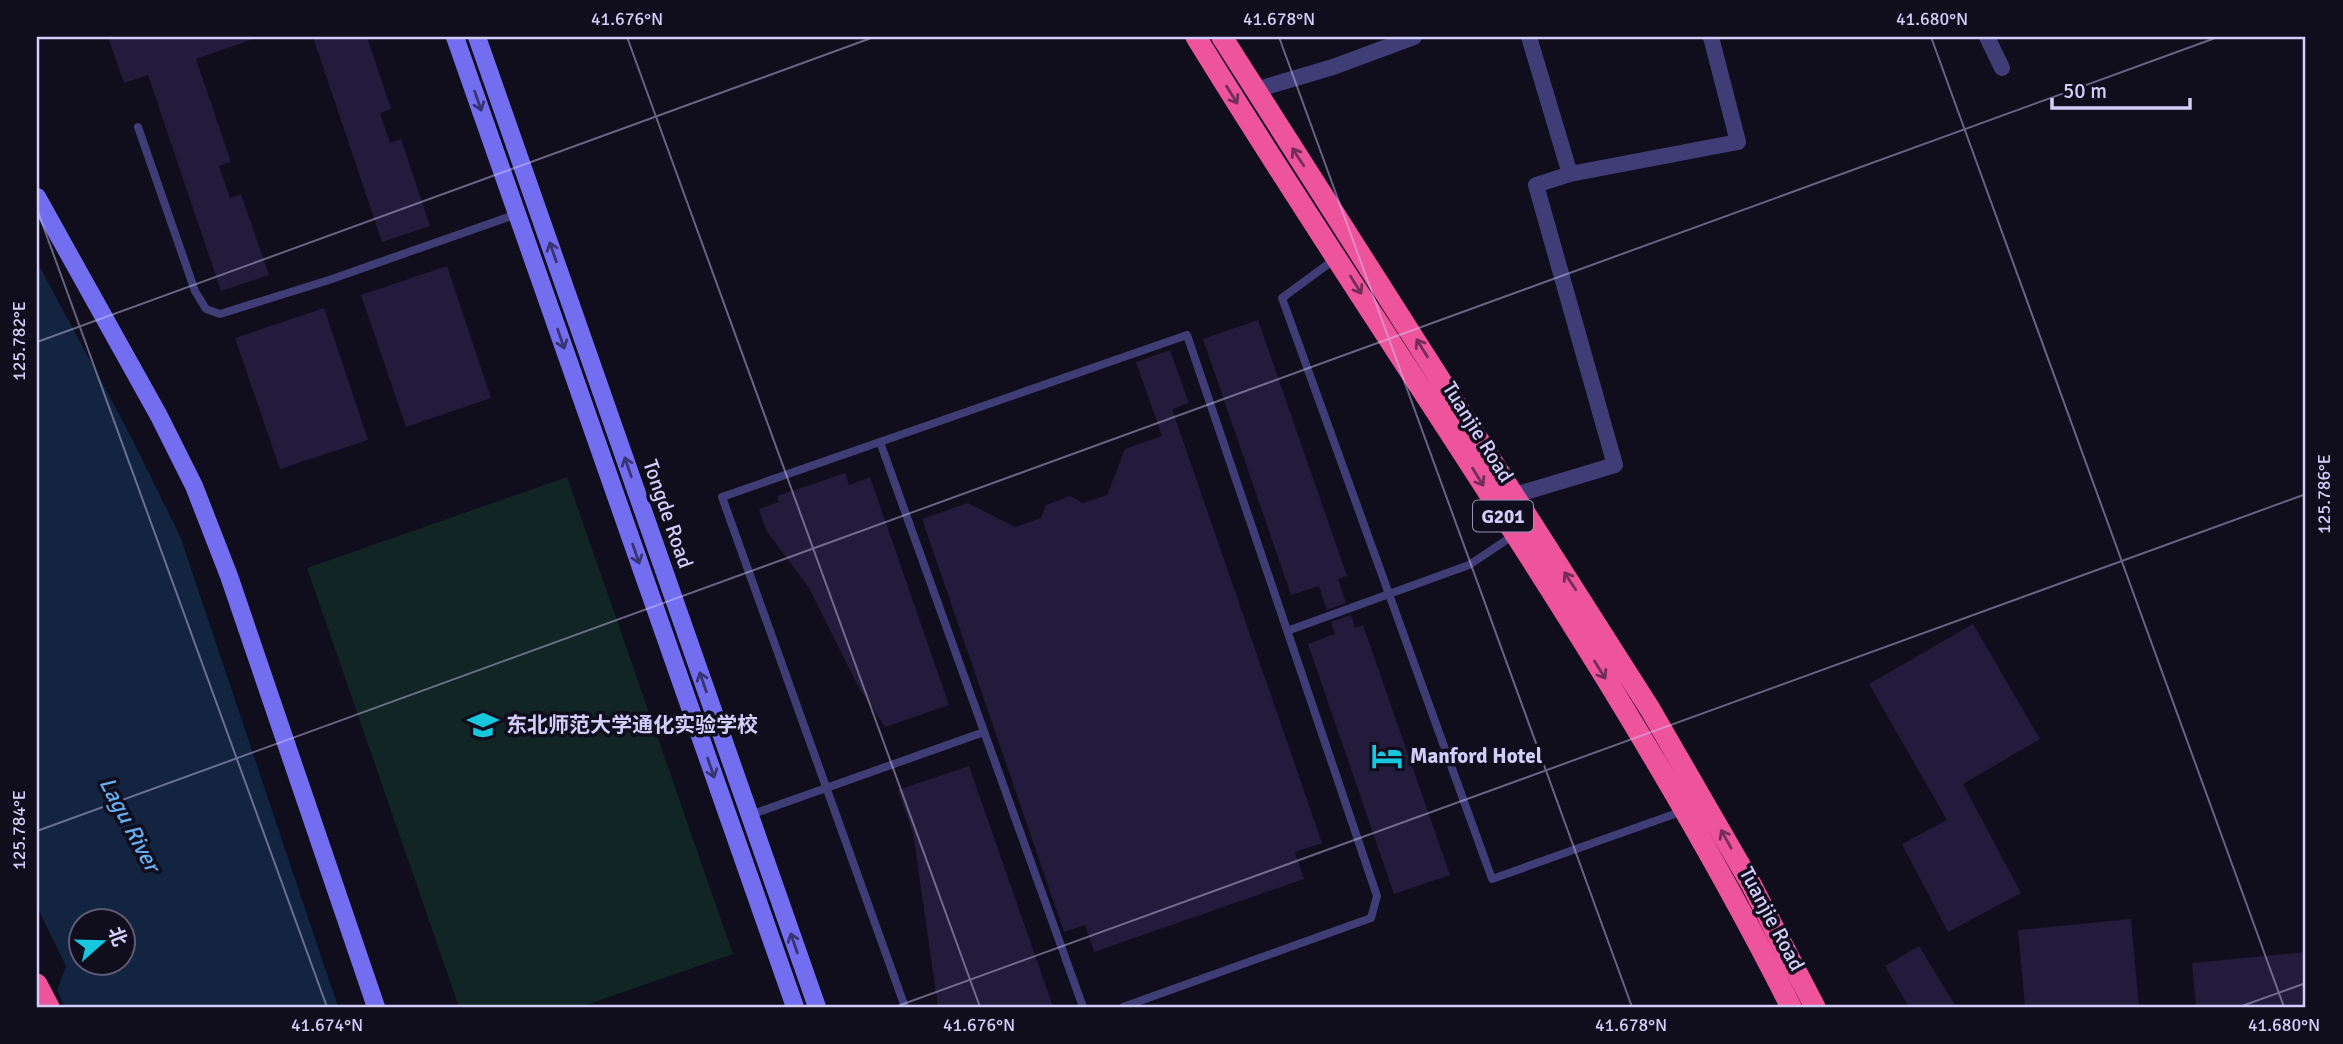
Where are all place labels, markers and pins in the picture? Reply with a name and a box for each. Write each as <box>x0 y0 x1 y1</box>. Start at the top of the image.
school or university icon: 东北师范大学通化实验学校 <box>466 708 500 742</box>
place label: 东北师范大学通化实验学校 <box>506 712 758 738</box>
hotel icon: Manford Hotel <box>1370 739 1404 773</box>
place label: Manford Hotel <box>1410 743 1543 769</box>

